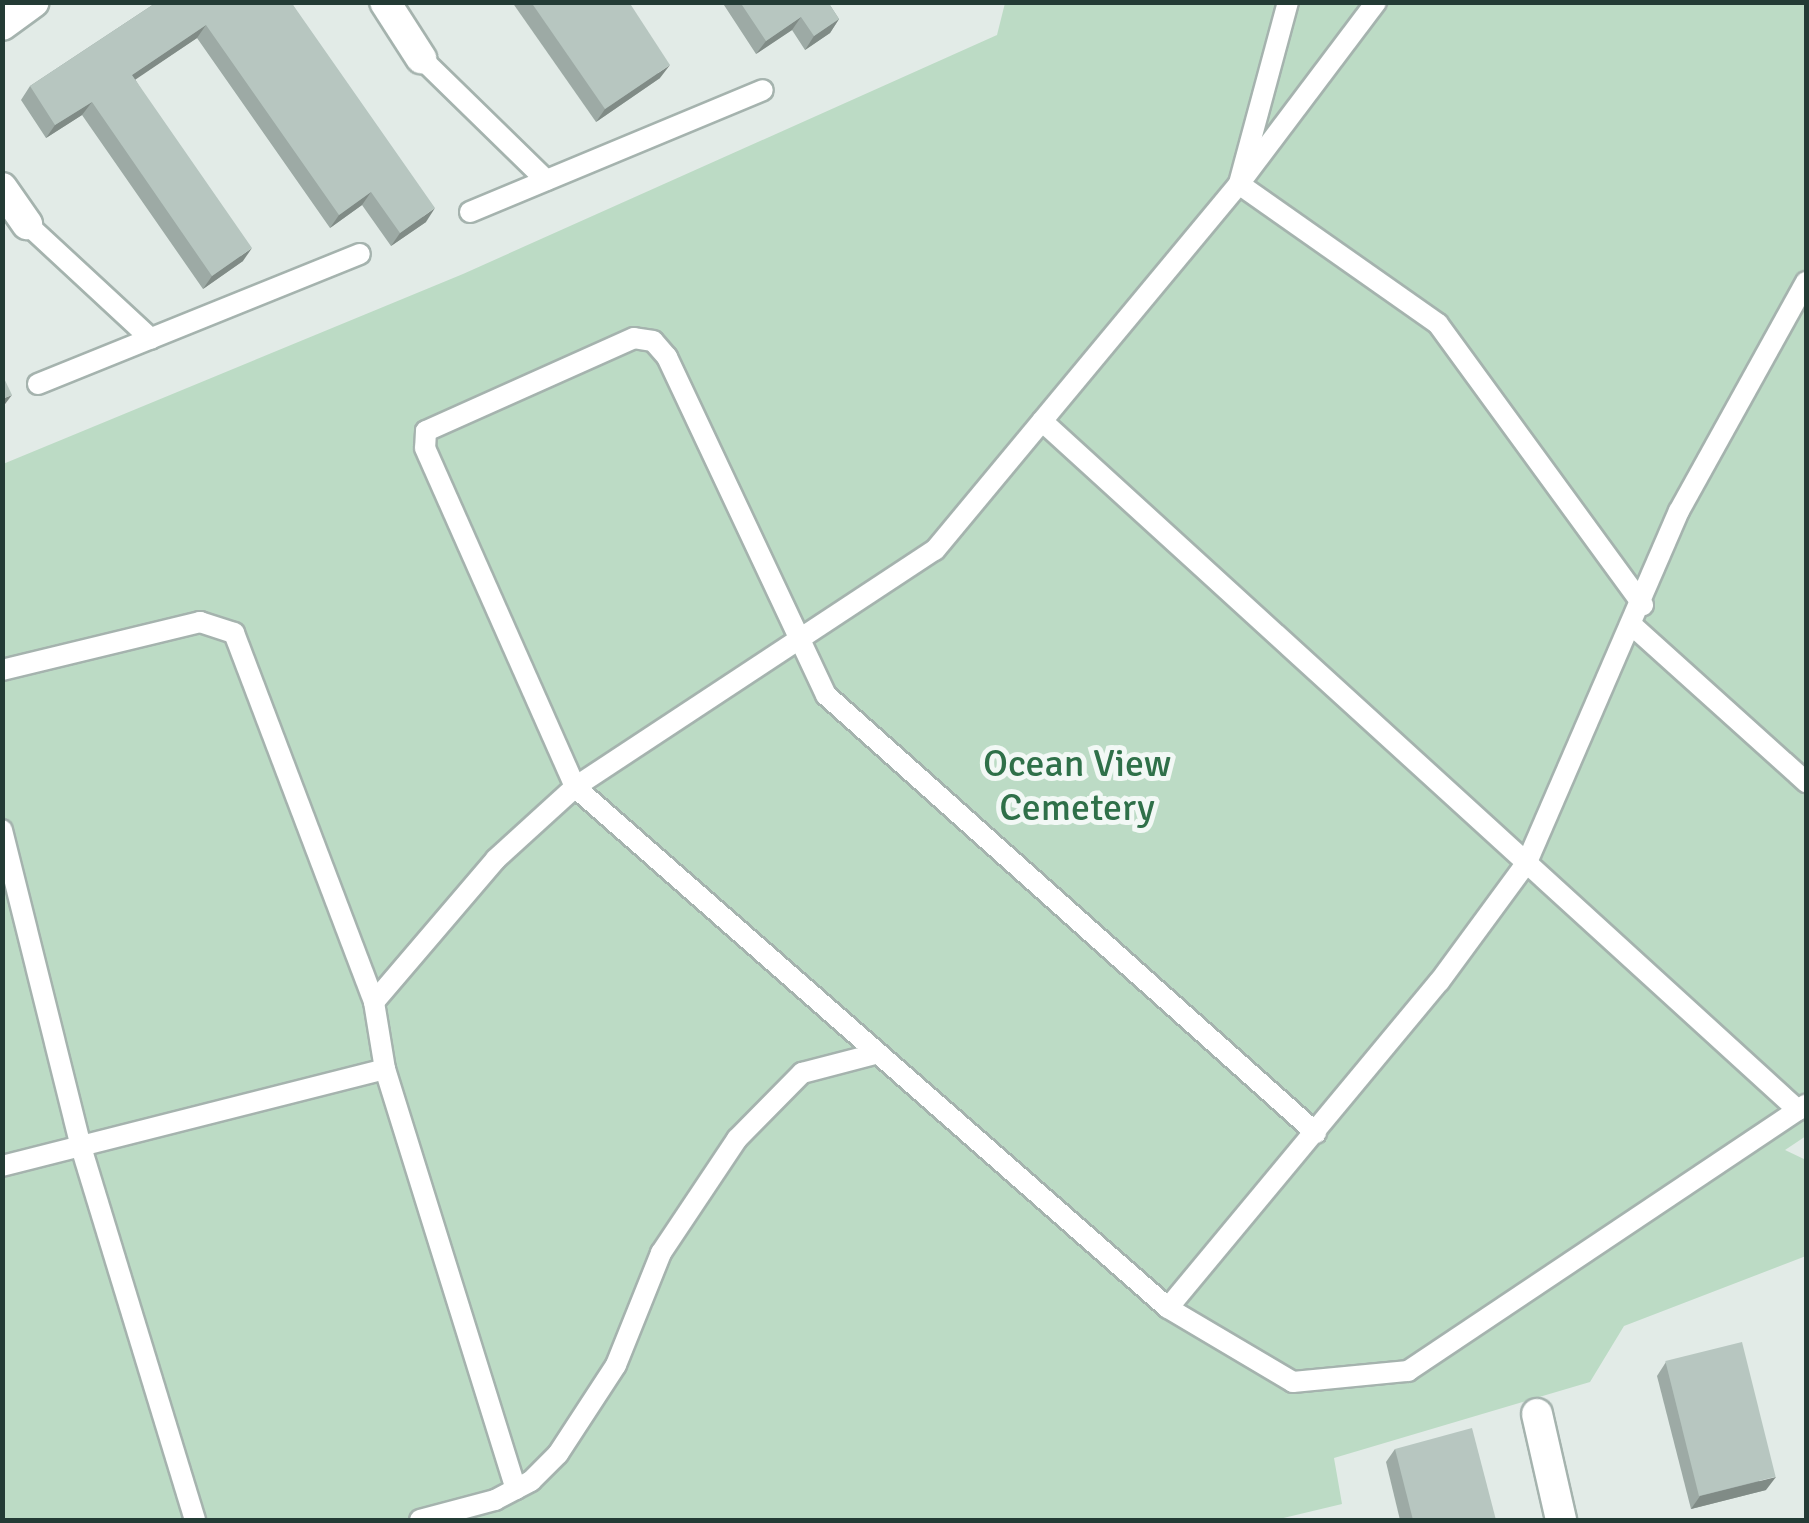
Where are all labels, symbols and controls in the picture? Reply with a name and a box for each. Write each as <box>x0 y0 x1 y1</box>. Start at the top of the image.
park label: Ocean View Cemetery <box>983 741 1171 831</box>

